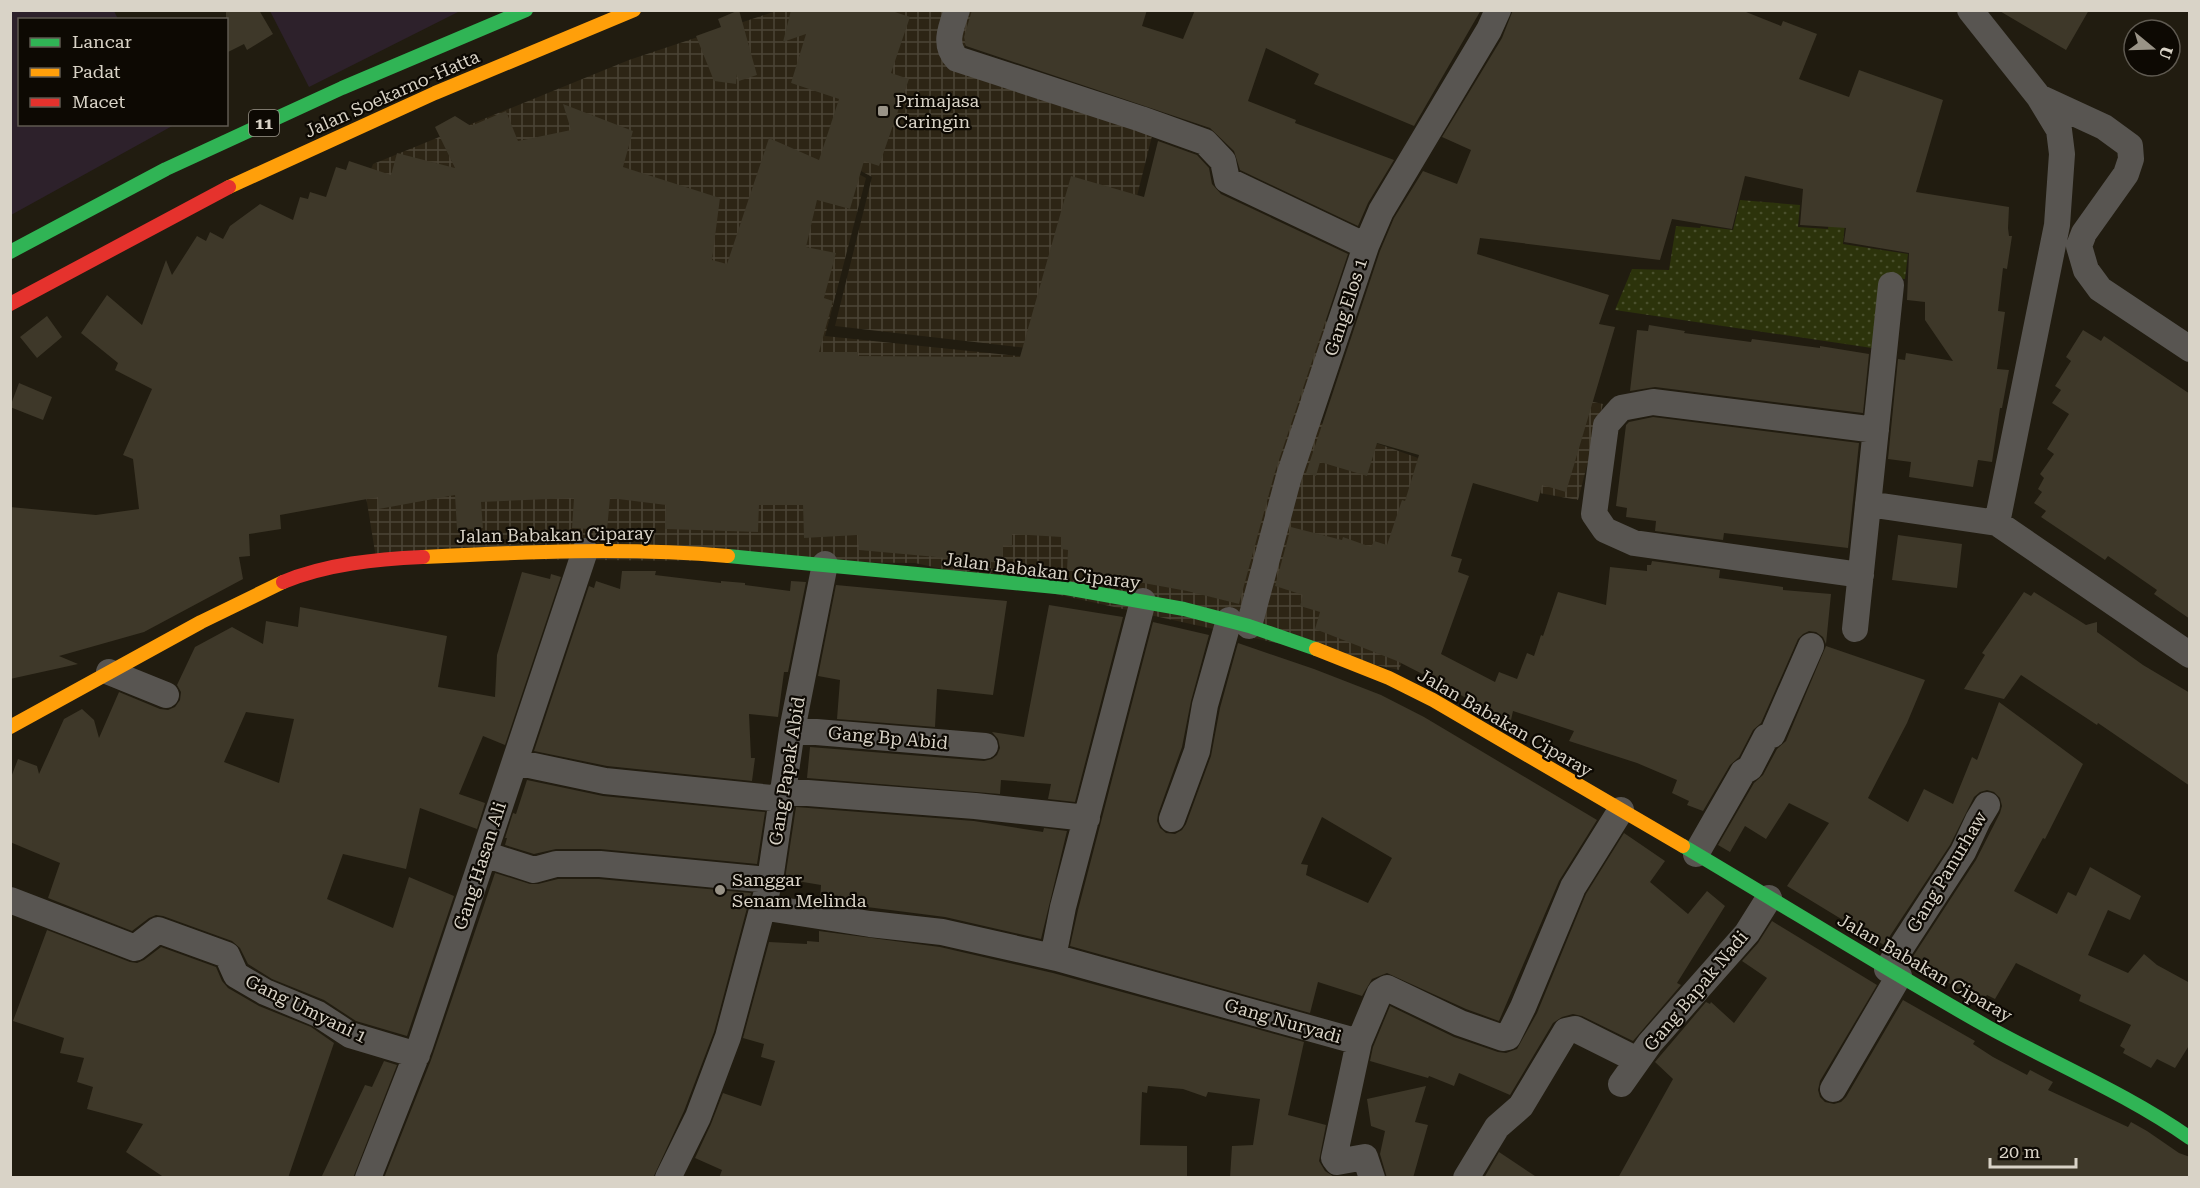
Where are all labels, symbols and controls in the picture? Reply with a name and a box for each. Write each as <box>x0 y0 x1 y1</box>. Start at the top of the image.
legend <box>18 18 228 126</box>
north arrow <box>2122 18 2182 78</box>
text: Lancar <box>72 31 132 52</box>
text: U <box>2155 44 2177 62</box>
street label: Jalan Soekarno-Hatta <box>301 45 483 142</box>
text: Padat <box>72 61 121 82</box>
place label: Primajasa Caringin <box>895 90 979 132</box>
text: Macet <box>72 91 125 112</box>
marker: Primajasa Caringin <box>876 104 890 118</box>
road number: 11 <box>249 110 279 136</box>
street label: Gang Elos 1 <box>1320 255 1371 358</box>
street label: Jalan Babakan Ciparay <box>456 522 654 547</box>
street label: Jalan Babakan Ciparay <box>943 548 1142 593</box>
street label: Jalan Babakan Ciparay <box>1414 664 1596 781</box>
street label: Gang Papak Abid <box>764 695 809 847</box>
street label: Gang Bp Abid <box>827 722 949 753</box>
street label: Gang Hasan Ali <box>449 799 510 933</box>
street label: Gang Panurhaw <box>1902 807 1991 936</box>
place label: Sanggar Senam Melinda <box>732 869 867 911</box>
marker: Sanggar Senam Melinda <box>713 883 727 897</box>
street label: Jalan Babakan Ciparay <box>1834 909 2016 1026</box>
street label: Gang Bapak Nadi <box>1639 926 1752 1055</box>
street label: Gang Umyani 1 <box>242 970 370 1047</box>
street label: Gang Nuryadi <box>1222 994 1344 1047</box>
scale bar <box>1990 1131 2076 1169</box>
text: 20 m <box>1999 1141 2040 1162</box>

